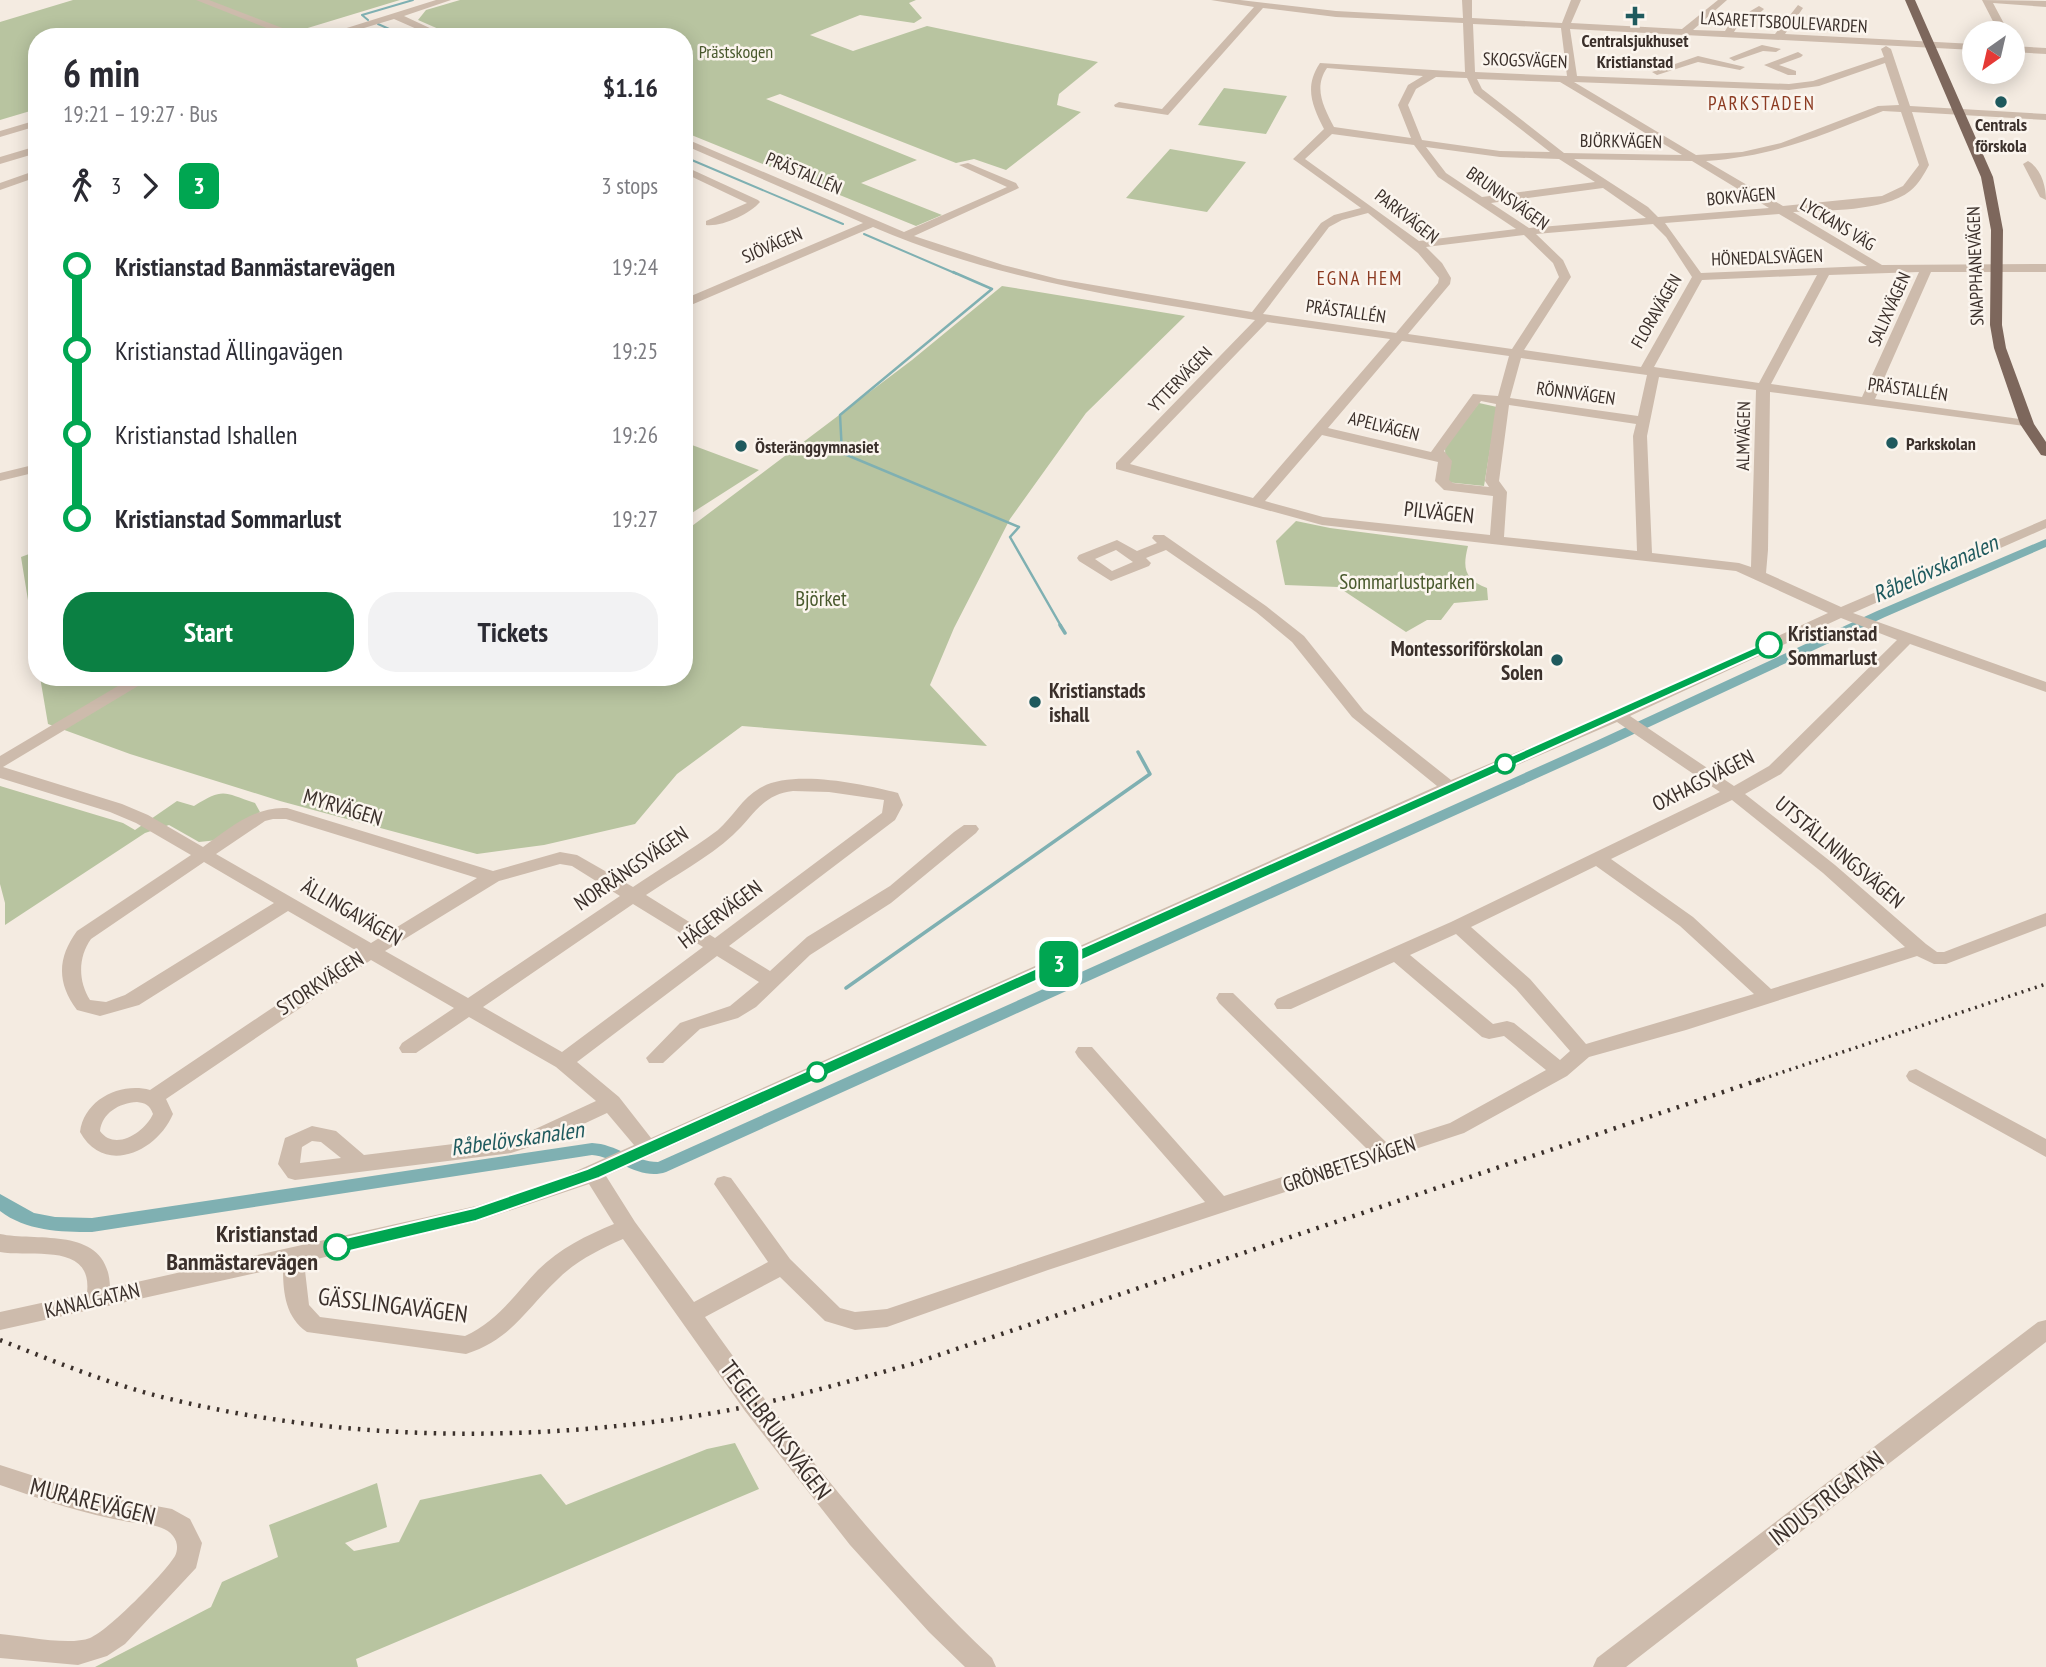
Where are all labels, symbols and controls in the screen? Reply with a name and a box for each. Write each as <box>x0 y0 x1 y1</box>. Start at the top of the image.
marker: Centralsjukhuset Kristianstad <box>1625 6 1645 26</box>
street label: LASARETTSBOULEVARDEN <box>1700 6 1868 38</box>
north arrow <box>1962 21 2025 84</box>
map controls <box>1962 21 2025 84</box>
place label: Centralsjukhuset Kristianstad <box>1582 29 1689 73</box>
park label: Prästskogen <box>699 40 773 63</box>
street label: SKOGSVÄGEN <box>1482 47 1568 73</box>
text: 6 min <box>63 48 140 97</box>
text: $1.16 <box>603 71 658 104</box>
district label: PARKSTADEN <box>1708 91 1816 115</box>
marker: Centrals förskola <box>1993 94 2009 110</box>
text: 19:21 – 19:27 · Bus <box>63 99 218 128</box>
place label: Centrals förskola <box>1975 113 2027 157</box>
street label: BJÖRKVÄGEN <box>1580 129 1662 153</box>
street label: PRÄSTALLÉN <box>762 147 846 199</box>
street label: BRUNNSVÄGEN <box>1462 161 1554 235</box>
icon: walk <box>63 167 101 205</box>
icon: forward <box>131 167 169 205</box>
text: 3 <box>193 170 205 201</box>
text: 3 <box>111 171 121 200</box>
text: 3 stops <box>601 171 658 200</box>
street label: BOKVÄGEN <box>1706 182 1776 210</box>
street label: PARKVÄGEN <box>1370 184 1444 248</box>
street label: LYCKANS VÄG <box>1796 192 1880 256</box>
street label: SNAPPHANEVÄGEN <box>1961 206 1989 326</box>
street label: SJÖVÄGEN <box>738 222 806 268</box>
street label: HÖNEDALSVÄGEN <box>1711 244 1823 270</box>
text: Kristianstad Banmästarevägen <box>115 250 395 283</box>
text: 19:24 <box>612 252 658 281</box>
district label: EGNA HEM <box>1317 266 1403 290</box>
street label: SALIXVÄGEN <box>1862 268 1916 350</box>
street label: FLORAVÄGEN <box>1626 270 1686 352</box>
street label: PRÄSTALLÉN <box>1305 294 1387 328</box>
text: Kristianstad Ällingavägen <box>115 334 343 367</box>
text: 19:25 <box>612 336 658 365</box>
street label: YTTERVÄGEN <box>1143 342 1217 416</box>
street label: PRÄSTALLÉN <box>1867 372 1949 406</box>
street label: RÖNNVÄGEN <box>1535 376 1617 410</box>
street label: ALMVÄGEN <box>1731 401 1755 471</box>
street label: APELVÄGEN <box>1346 406 1422 446</box>
text: Kristianstad Ishallen <box>115 418 298 451</box>
text: 19:26 <box>612 420 658 449</box>
place label: Parkskolan <box>1906 432 1976 455</box>
place label: Österänggymnasiet <box>755 435 880 458</box>
marker: Parkskolan <box>1884 435 1900 451</box>
marker: Österänggymnasiet <box>733 438 749 454</box>
street label: PILVÄGEN <box>1403 495 1475 529</box>
text: Kristianstad Sommarlust <box>115 502 341 535</box>
text: 19:27 <box>612 504 658 533</box>
water label: Råbelövskanalen <box>1868 527 2004 608</box>
park label: Sommarlustparken <box>1339 568 1475 595</box>
park label: Björket <box>795 585 847 612</box>
button: Start <box>63 592 354 672</box>
button: Tickets <box>368 592 658 672</box>
place label: Kristianstad Sommarlust <box>1788 620 1877 671</box>
marker: Kristianstad Sommarlust <box>1756 632 1782 658</box>
place label: Montessoriförskolan Solen <box>1391 635 1543 686</box>
marker: Montessoriförskolan Solen <box>1549 652 1565 668</box>
place label: Kristianstads ishall <box>1049 677 1146 728</box>
marker: Kristianstads ishall <box>1027 694 1043 710</box>
street label: OXHAGSVÄGEN <box>1648 743 1758 817</box>
unlabelled marker <box>1495 754 1515 774</box>
street label: MYRVÄGEN <box>300 782 386 832</box>
street label: UTSTÄLLNINGSVÄGEN <box>1770 790 1910 914</box>
street label: NORRÄNGSVÄGEN <box>569 820 693 916</box>
street label: ÄLLINGAVÄGEN <box>297 872 407 952</box>
street label: HÄGERVÄGEN <box>673 874 767 954</box>
line badge: 3 <box>1036 941 1082 987</box>
street label: STORKVÄGEN <box>271 945 369 1021</box>
text: 3 <box>1053 948 1065 979</box>
unlabelled marker <box>807 1062 827 1082</box>
water label: Råbelövskanalen <box>449 1114 587 1162</box>
street label: GRÖNBETESVÄGEN <box>1279 1130 1419 1198</box>
place label: Kristianstad Banmästarevägen <box>166 1218 318 1277</box>
marker: Kristianstad Banmästarevägen <box>324 1234 350 1260</box>
street label: KANALGATAN <box>42 1276 142 1324</box>
street label: GÄSSLINGAVÄGEN <box>316 1280 470 1330</box>
street label: TEGELBRUKSVÄGEN <box>714 1354 838 1506</box>
street label: INDUSTRIGATAN <box>1762 1444 1890 1552</box>
street label: MURAREVÄGEN <box>27 1470 159 1532</box>

